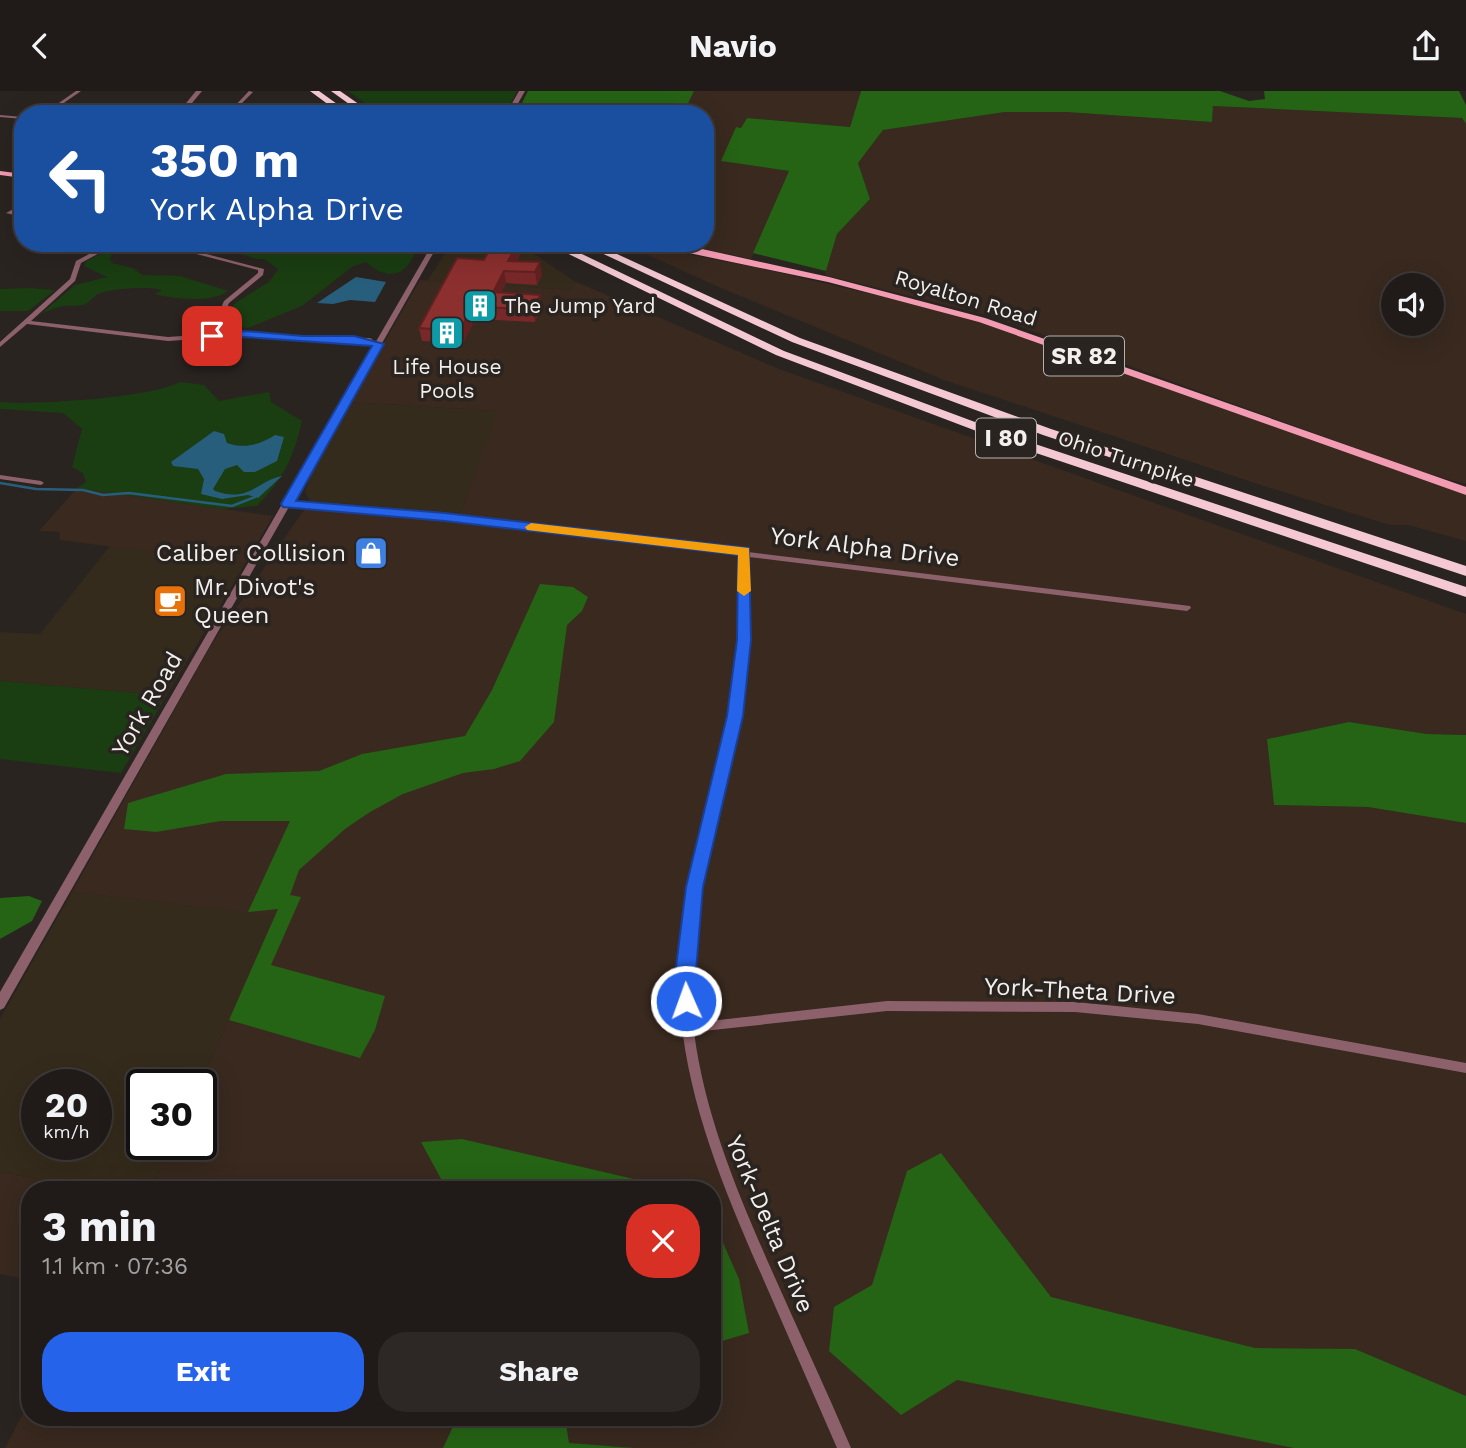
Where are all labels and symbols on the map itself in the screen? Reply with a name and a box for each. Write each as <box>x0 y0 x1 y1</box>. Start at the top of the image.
street label: Royalton Road <box>892 264 1040 331</box>
building icon: The Jump Yard <box>461 287 499 325</box>
place label: The Jump Yard <box>504 293 656 318</box>
pin <box>182 306 242 366</box>
building icon: Life House Pools <box>428 314 466 352</box>
road number: SR 82 <box>1044 337 1124 375</box>
place label: Life House Pools <box>392 354 502 403</box>
road number: I 80 <box>976 419 1036 457</box>
street label: Ohio Turnpike <box>1055 425 1197 492</box>
street label: York Alpha Drive <box>769 521 961 573</box>
shop icon: Caliber Collision <box>352 534 390 572</box>
place label: Caliber Collision <box>156 539 346 567</box>
place label: Mr. Divot's Queen <box>194 573 315 629</box>
cafe icon: Mr. Divot's Queen <box>151 582 189 620</box>
street label: York Road <box>106 647 188 761</box>
position arrow <box>649 964 723 1038</box>
street label: York-Theta Drive <box>983 972 1177 1010</box>
speed limit sign: 30 <box>126 1069 217 1160</box>
street label: York-Delta Drive <box>720 1131 820 1317</box>

